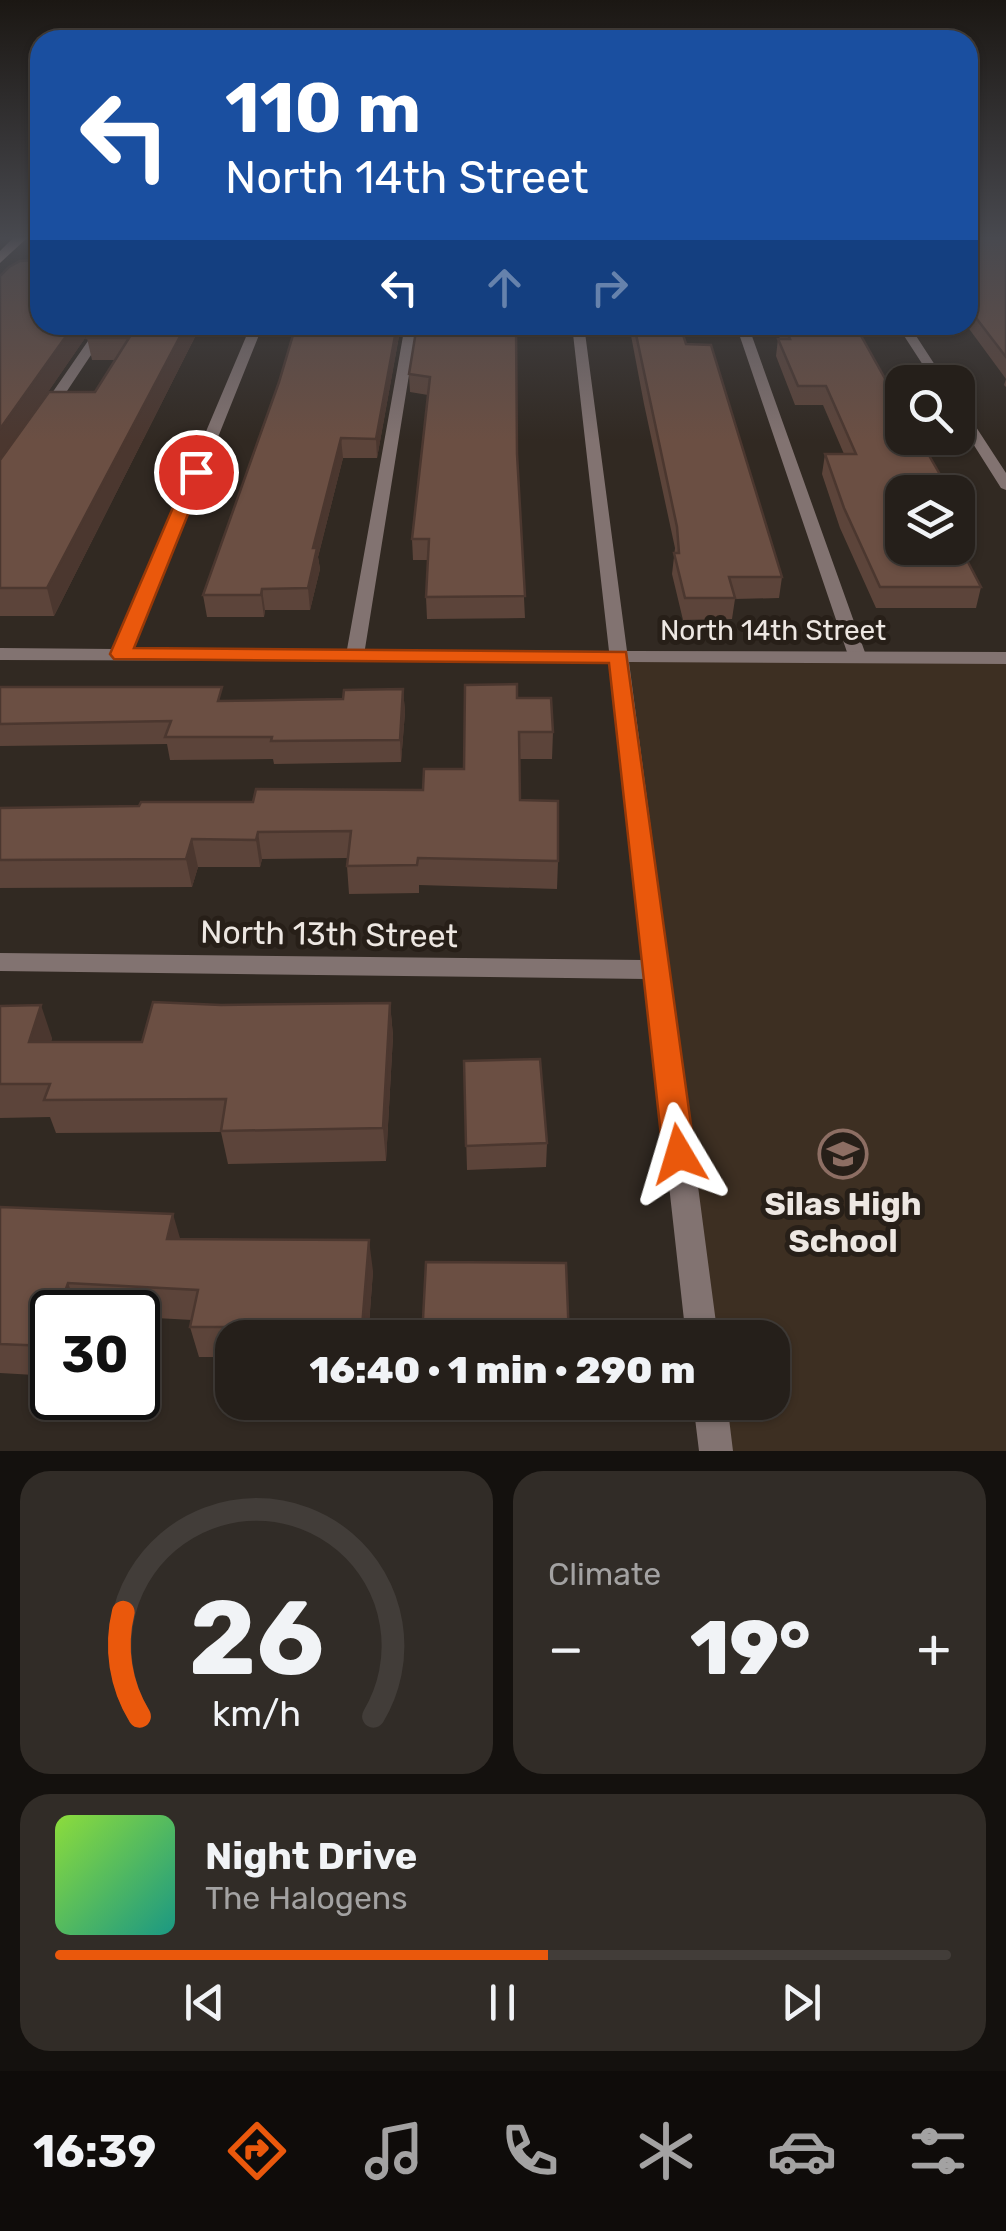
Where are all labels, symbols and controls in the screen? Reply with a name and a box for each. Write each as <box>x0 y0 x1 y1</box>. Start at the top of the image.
text: 110 m <box>225 67 421 150</box>
icon: left <box>60 70 190 200</box>
text: North 14th Street <box>225 151 589 204</box>
icon: left <box>372 260 427 315</box>
icon: ahead <box>477 260 532 315</box>
icon: right <box>582 260 637 315</box>
map controls <box>885 365 975 565</box>
button: search <box>885 365 975 455</box>
pin <box>154 430 239 515</box>
icon: arrive <box>169 445 224 500</box>
button: layers <box>885 475 975 565</box>
street label: North 14th Street <box>660 614 886 647</box>
street label: North 13th Street <box>200 913 458 955</box>
position arrow <box>627 1102 731 1206</box>
school or university icon: Silas High School <box>817 1128 869 1180</box>
place label: Silas High School <box>765 1185 922 1260</box>
speed limit sign: 30 <box>30 1290 160 1420</box>
text: 16:40 · 1 min · 290 m <box>310 1347 695 1393</box>
text: Climate <box>548 1555 661 1593</box>
text: 26 <box>189 1577 324 1700</box>
text: 19° <box>690 1604 811 1693</box>
text: − <box>548 1616 584 1681</box>
text: + <box>917 1616 951 1681</box>
text: km/h <box>212 1693 301 1735</box>
text: Night Drive <box>205 1833 417 1879</box>
text: The Halogens <box>205 1879 408 1917</box>
icon: previous <box>177 1975 232 2030</box>
icon: pause <box>475 1975 530 2030</box>
icon: next <box>774 1975 829 2030</box>
icon: directions <box>222 2116 292 2186</box>
icon: music <box>359 2116 429 2186</box>
icon: phone <box>495 2116 565 2186</box>
icon: climate <box>631 2116 701 2186</box>
icon: car <box>767 2116 837 2186</box>
icon: filters <box>903 2116 973 2186</box>
text: 16:39 <box>33 2125 156 2178</box>

